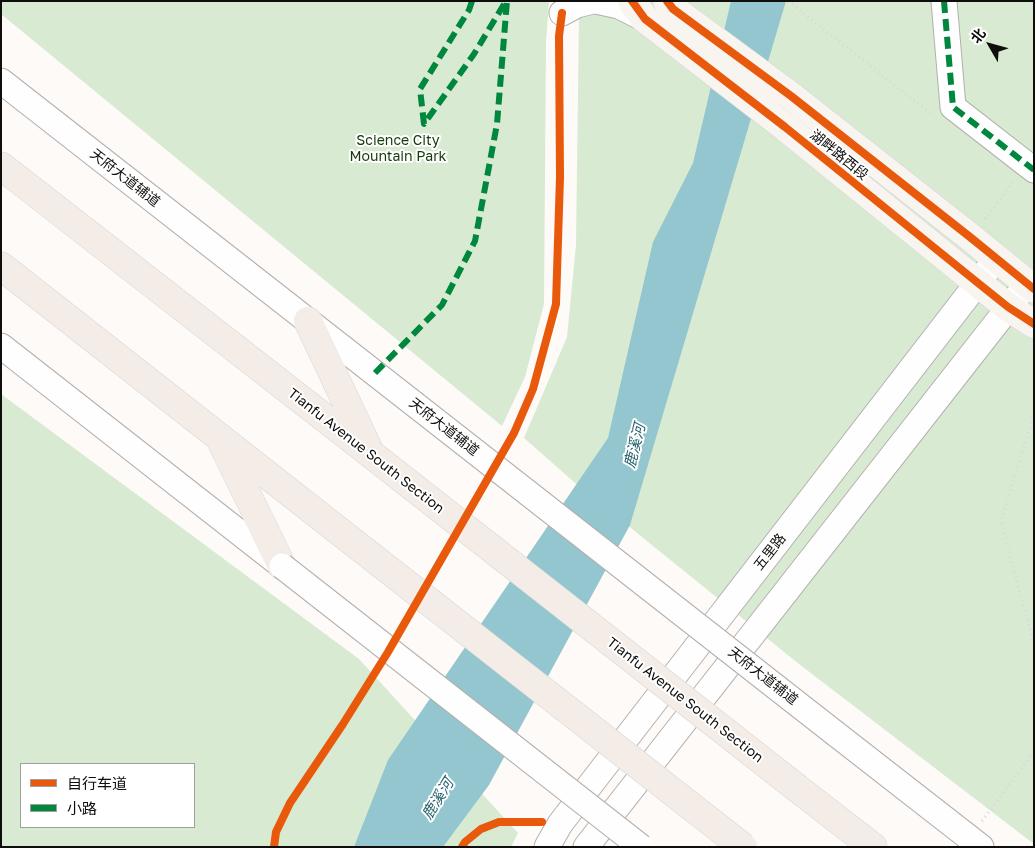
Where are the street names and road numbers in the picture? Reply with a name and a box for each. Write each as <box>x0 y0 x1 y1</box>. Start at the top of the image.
street label: 湖畔路西段 <box>807 126 871 184</box>
street label: 天府大道辅道 <box>87 146 163 210</box>
street label: Tianfu Avenue South Section <box>285 385 447 517</box>
street label: 天府大道辅道 <box>406 395 482 459</box>
street label: 五里路 <box>750 530 790 574</box>
street label: Tianfu Avenue South Section <box>604 634 766 766</box>
street label: 天府大道辅道 <box>725 644 801 708</box>

